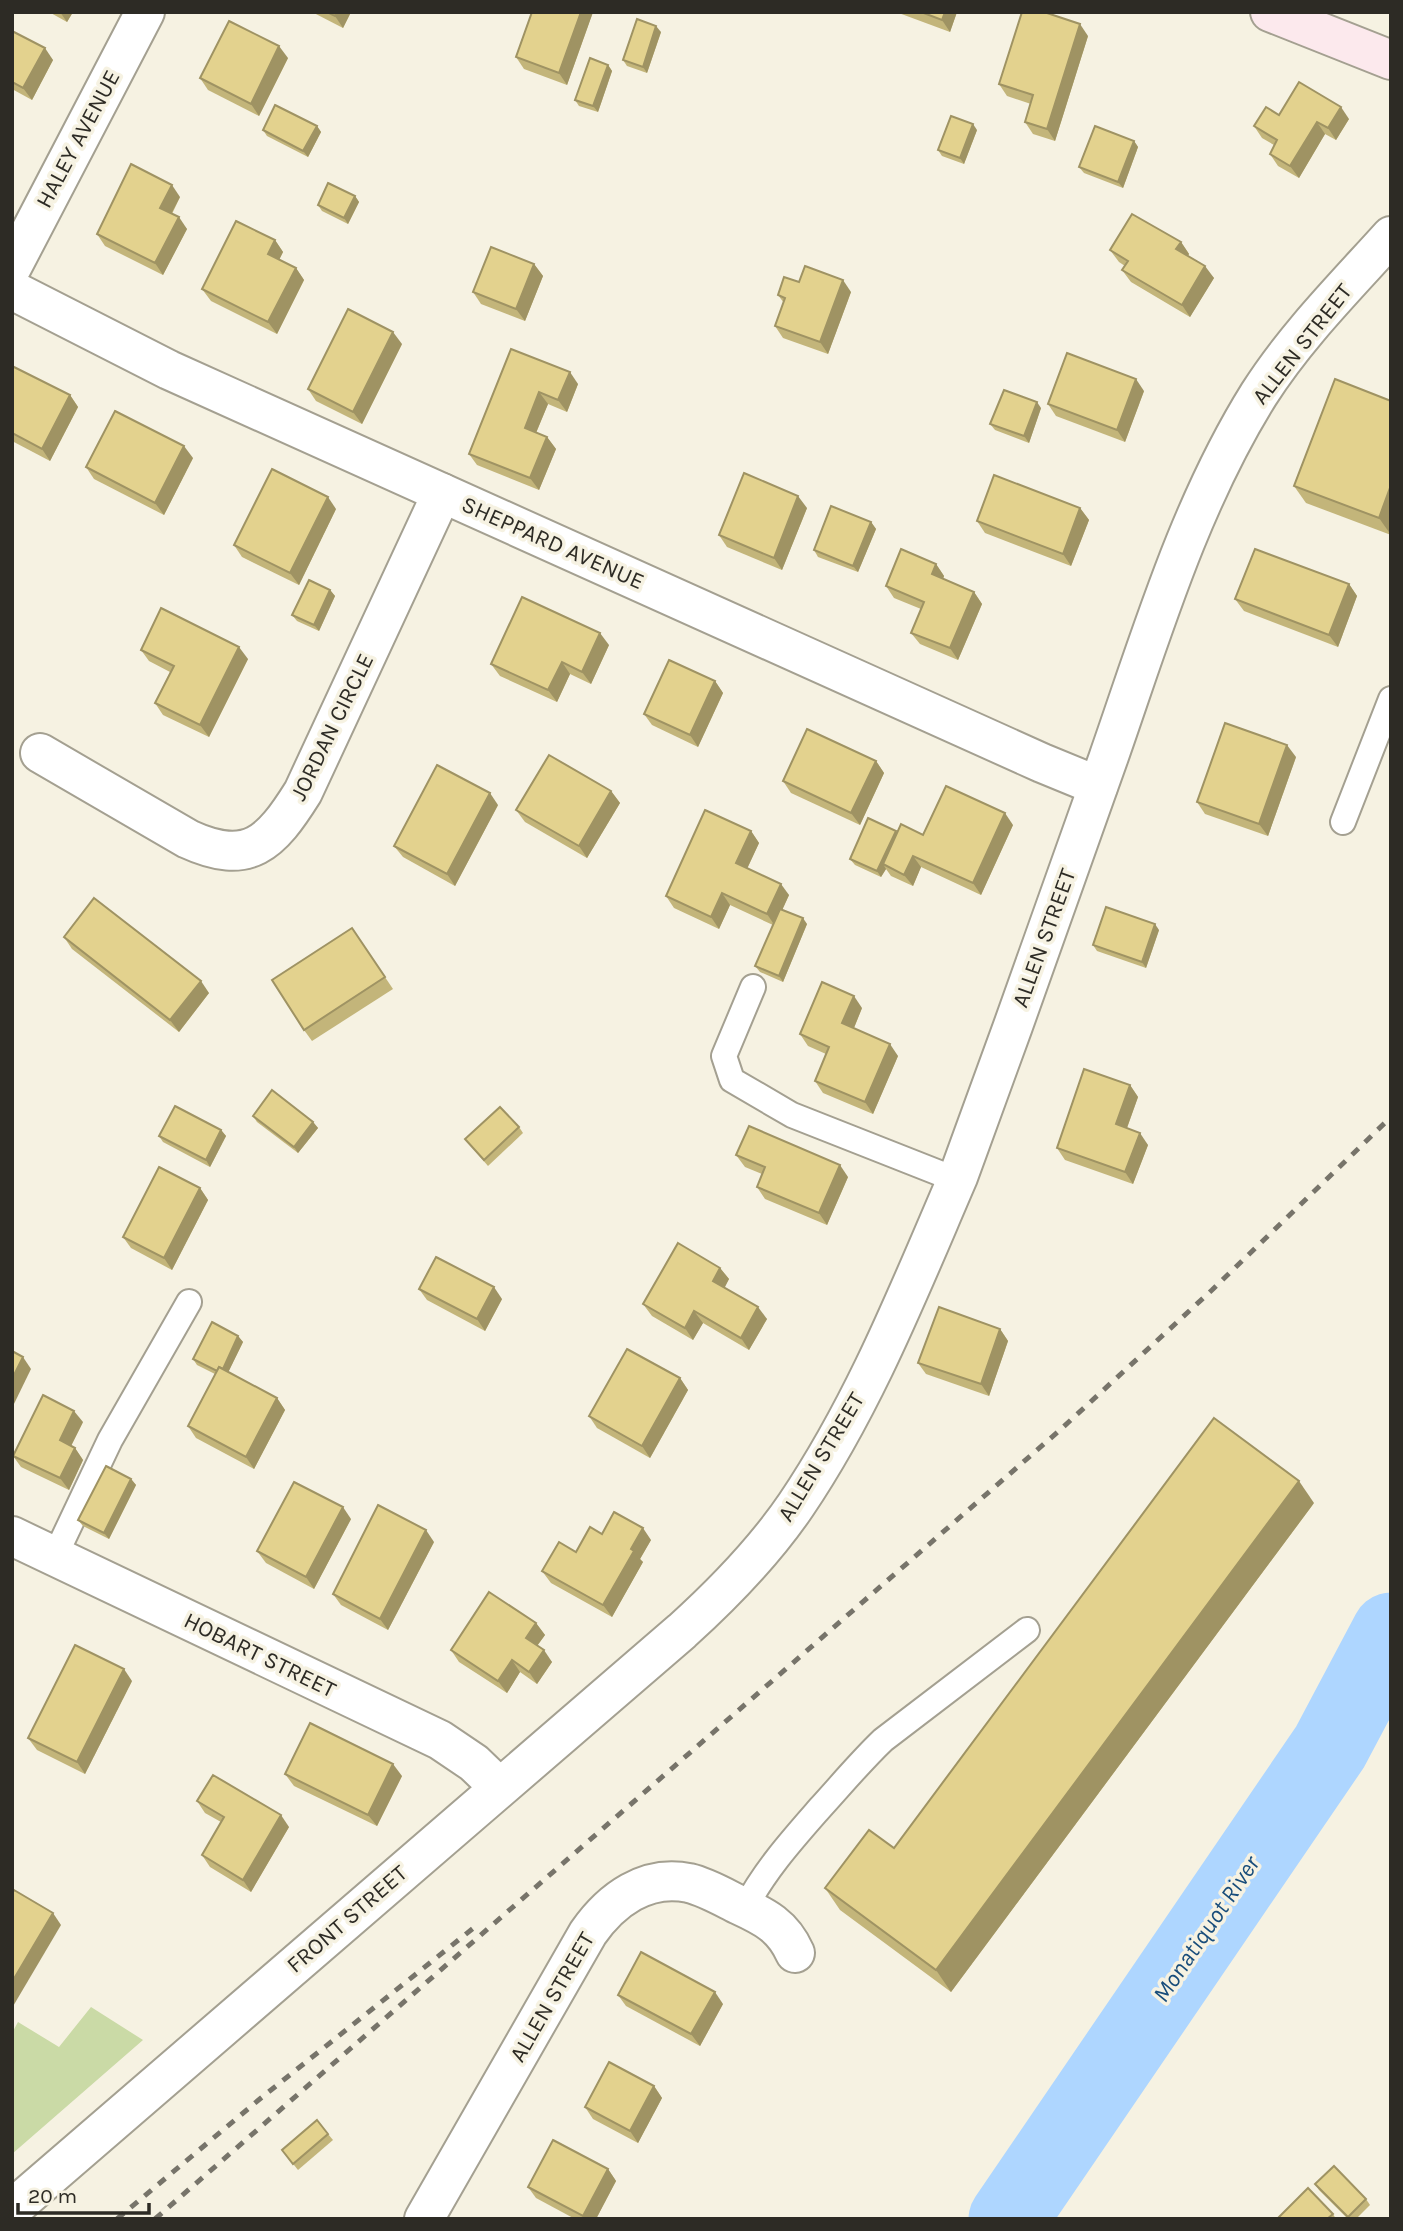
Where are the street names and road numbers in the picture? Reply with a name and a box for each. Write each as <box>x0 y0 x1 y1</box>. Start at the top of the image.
street label: HALEY AVENUE <box>30 65 126 213</box>
street label: ALLEN STREET <box>1247 278 1358 410</box>
street label: SHEPPARD AVENUE <box>458 491 648 595</box>
street label: JORDAN CIRCLE <box>285 649 379 805</box>
street label: ALLEN STREET <box>1006 864 1082 1011</box>
street label: ALLEN STREET <box>772 1387 870 1526</box>
street label: HOBART STREET <box>180 1607 341 1704</box>
street label: FRONT STREET <box>281 1859 413 1979</box>
street label: ALLEN STREET <box>504 1927 600 2067</box>

